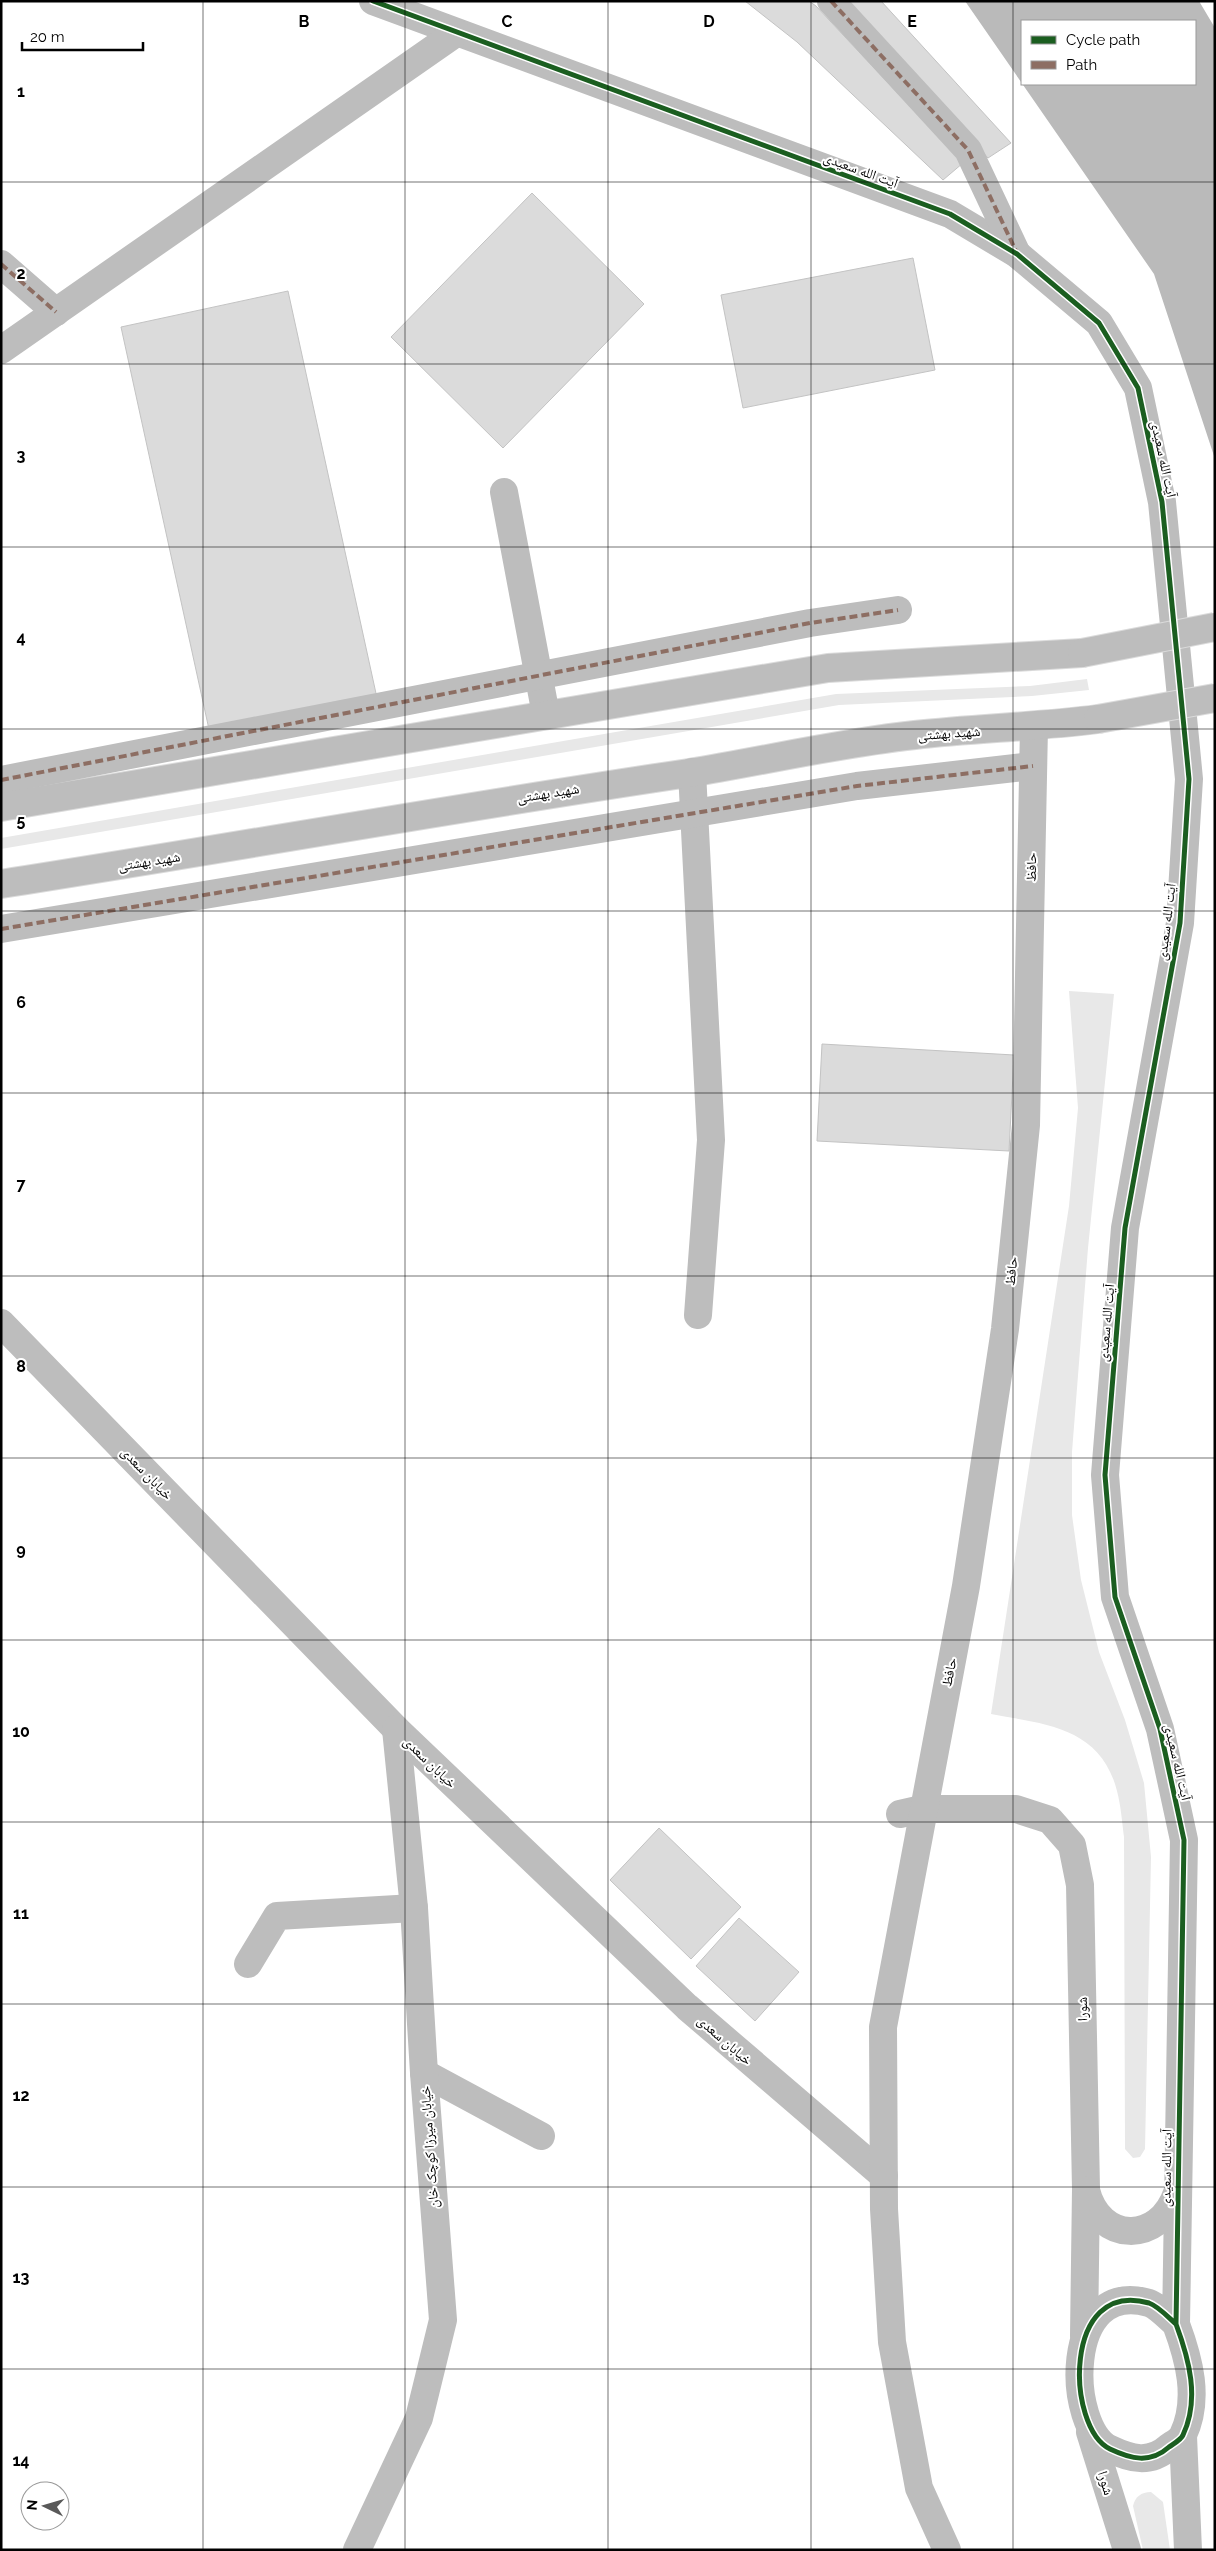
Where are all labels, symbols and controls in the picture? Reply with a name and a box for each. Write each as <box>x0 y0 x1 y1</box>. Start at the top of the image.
text: B <box>299 12 310 31</box>
text: C <box>502 12 513 31</box>
text: D <box>703 12 715 31</box>
text: E <box>907 12 917 31</box>
scale bar <box>22 20 144 52</box>
legend <box>1021 20 1196 85</box>
text: 20 m <box>30 28 65 46</box>
text: Cycle path <box>1066 31 1140 49</box>
text: Path <box>1066 56 1097 74</box>
text: 1 <box>17 82 25 101</box>
street label: آیت الله سعیدی <box>821 149 901 192</box>
text: 2 <box>16 264 26 283</box>
street label: آیت الله سعیدی <box>1147 419 1180 500</box>
text: 3 <box>17 446 26 465</box>
text: 4 <box>16 628 26 647</box>
street label: شهید بهشتی <box>917 723 981 744</box>
street label: شهید بهشتی <box>516 780 580 807</box>
text: 5 <box>17 811 26 830</box>
street label: شهید بهشتی <box>117 848 181 875</box>
street label: حافظ <box>1023 852 1039 882</box>
street label: آیت الله سعیدی <box>1153 882 1180 962</box>
text: 6 <box>16 993 26 1012</box>
text: 7 <box>17 1175 26 1194</box>
street label: حافظ <box>1002 1256 1020 1286</box>
street label: آیت الله سعیدی <box>1095 1283 1118 1363</box>
text: 8 <box>16 1357 26 1376</box>
street label: خیابان سعدی <box>117 1443 176 1503</box>
text: 9 <box>16 1540 26 1559</box>
street label: حافظ <box>938 1656 960 1688</box>
text: 10 <box>12 1722 30 1741</box>
street label: آیت الله سعیدی <box>1160 1722 1195 1803</box>
street label: خیابان سعدی <box>400 1733 460 1792</box>
text: 11 <box>13 1904 29 1923</box>
street label: شورا <box>1074 1997 1091 2021</box>
street label: خیابان سعدی <box>694 2012 756 2069</box>
street label: خیابان میرزا کوچک خان <box>417 2085 442 2209</box>
text: 12 <box>13 2086 29 2105</box>
street label: آیت الله سعیدی <box>1157 2128 1176 2207</box>
text: 13 <box>13 2268 29 2287</box>
text: 14 <box>12 2451 30 2470</box>
street label: شورا <box>1094 2469 1117 2497</box>
north arrow <box>20 2481 70 2531</box>
text: N <box>24 2499 40 2511</box>

